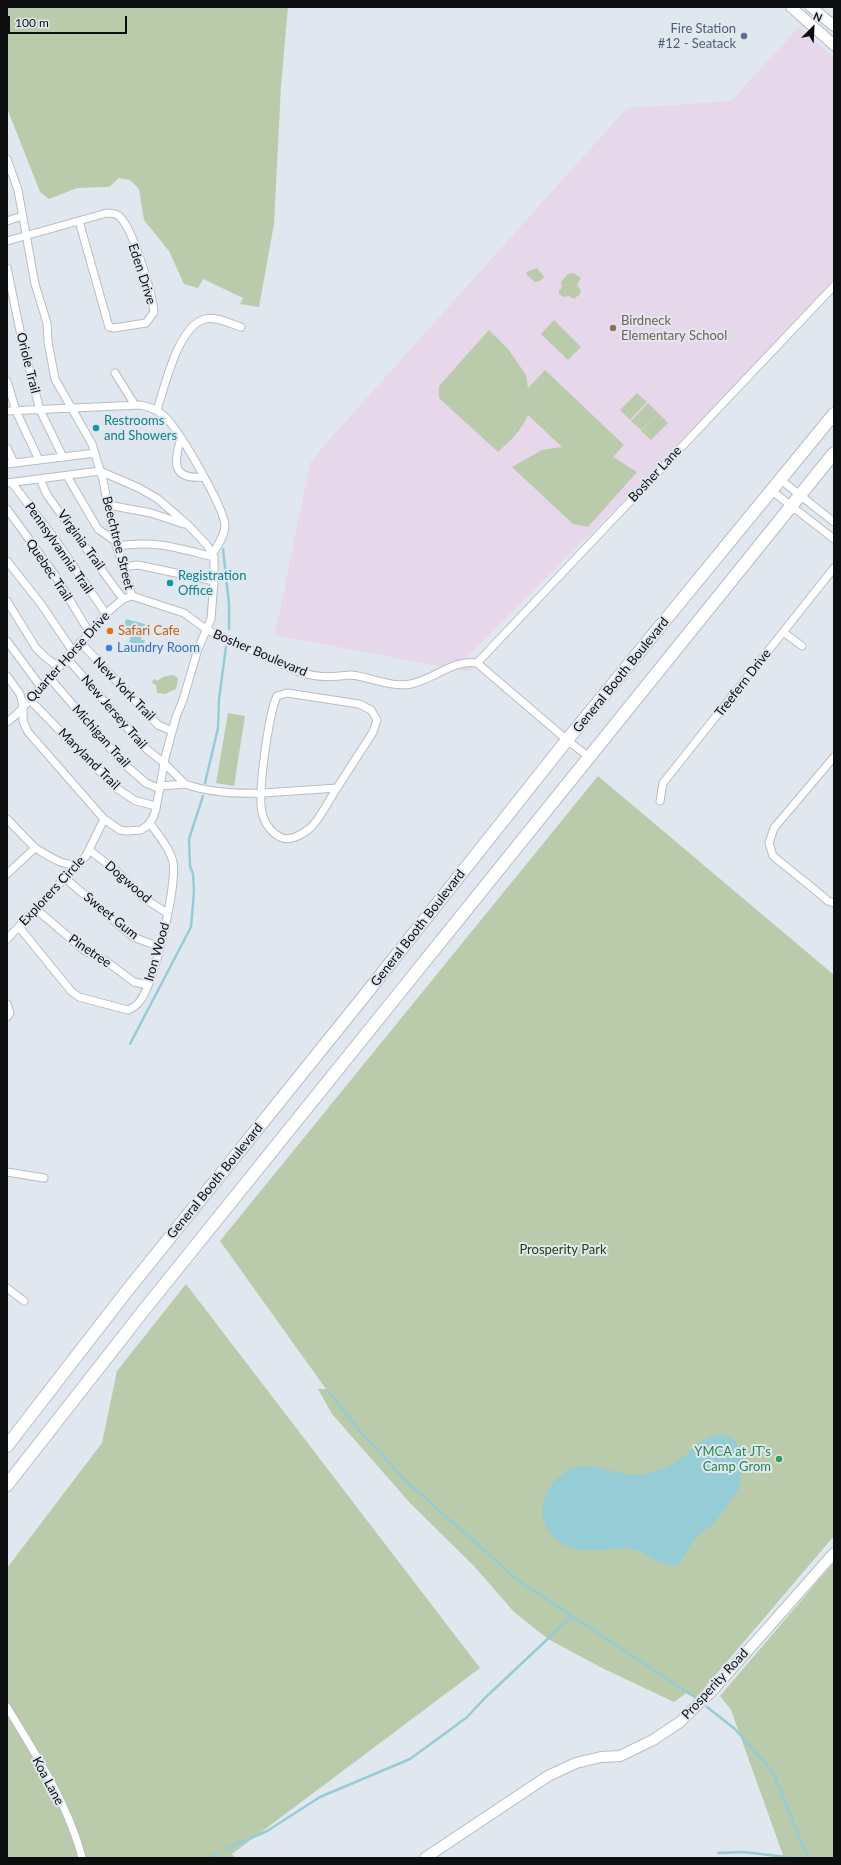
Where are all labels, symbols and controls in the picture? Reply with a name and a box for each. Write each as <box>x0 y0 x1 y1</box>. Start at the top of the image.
scale bar <box>10 8 129 34</box>
north arrow <box>793 8 833 48</box>
text: N <box>812 9 825 24</box>
text: 100 m <box>15 15 49 30</box>
place label: Fire Station #12 - Seatack <box>658 21 736 52</box>
marker: Fire Station #12 - Seatack <box>739 31 749 41</box>
street label: Eden Drive <box>125 242 159 306</box>
place label: Birdneck Elementary School <box>621 313 727 344</box>
marker: Birdneck Elementary School <box>608 323 618 333</box>
street label: Oriole Trail <box>13 331 43 395</box>
place label: Restrooms and Showers <box>104 413 177 444</box>
marker: Restrooms and Showers <box>91 423 101 433</box>
street label: Bosher Lane <box>625 443 685 505</box>
street label: Beechtree Street <box>99 495 137 591</box>
street label: Pennsylvannia Trail <box>22 499 96 597</box>
street label: Virginia Trail <box>54 507 108 573</box>
street label: Quebec Trail <box>23 536 75 604</box>
place label: Registration Office <box>178 568 246 599</box>
marker: Registration Office <box>165 578 175 588</box>
street label: Quarter Horse Drive <box>23 608 113 706</box>
street label: General Booth Boulevard <box>570 614 672 736</box>
place label: Safari Cafe <box>118 623 180 639</box>
marker: Safari Cafe <box>105 626 115 636</box>
street label: Bosher Boulevard <box>210 626 310 680</box>
place label: Laundry Room <box>117 640 200 656</box>
marker: Laundry Room <box>104 643 114 653</box>
street label: Treefern Drive <box>712 646 774 720</box>
street label: New York Trail <box>90 654 158 724</box>
street label: New Jersey Trail <box>78 672 150 752</box>
street label: Michigan Trail <box>69 701 133 771</box>
street label: Maryland Trail <box>55 725 123 793</box>
street label: Explorers Circle <box>16 853 88 929</box>
street label: Dogwood <box>102 858 154 906</box>
street label: General Booth Boulevard <box>368 867 468 989</box>
street label: Sweet Gum <box>80 889 142 943</box>
street label: Iron Wood <box>141 921 173 983</box>
street label: Pinetree <box>66 931 114 971</box>
street label: General Booth Boulevard <box>164 1120 266 1242</box>
park label: Prosperity Park <box>519 1242 607 1258</box>
place label: YMCA at JT's Camp Grom <box>694 1444 771 1475</box>
marker: YMCA at JT's Camp Grom <box>774 1454 784 1464</box>
street label: Prosperity Road <box>678 1646 752 1722</box>
street label: Koa Lane <box>29 1754 67 1808</box>

